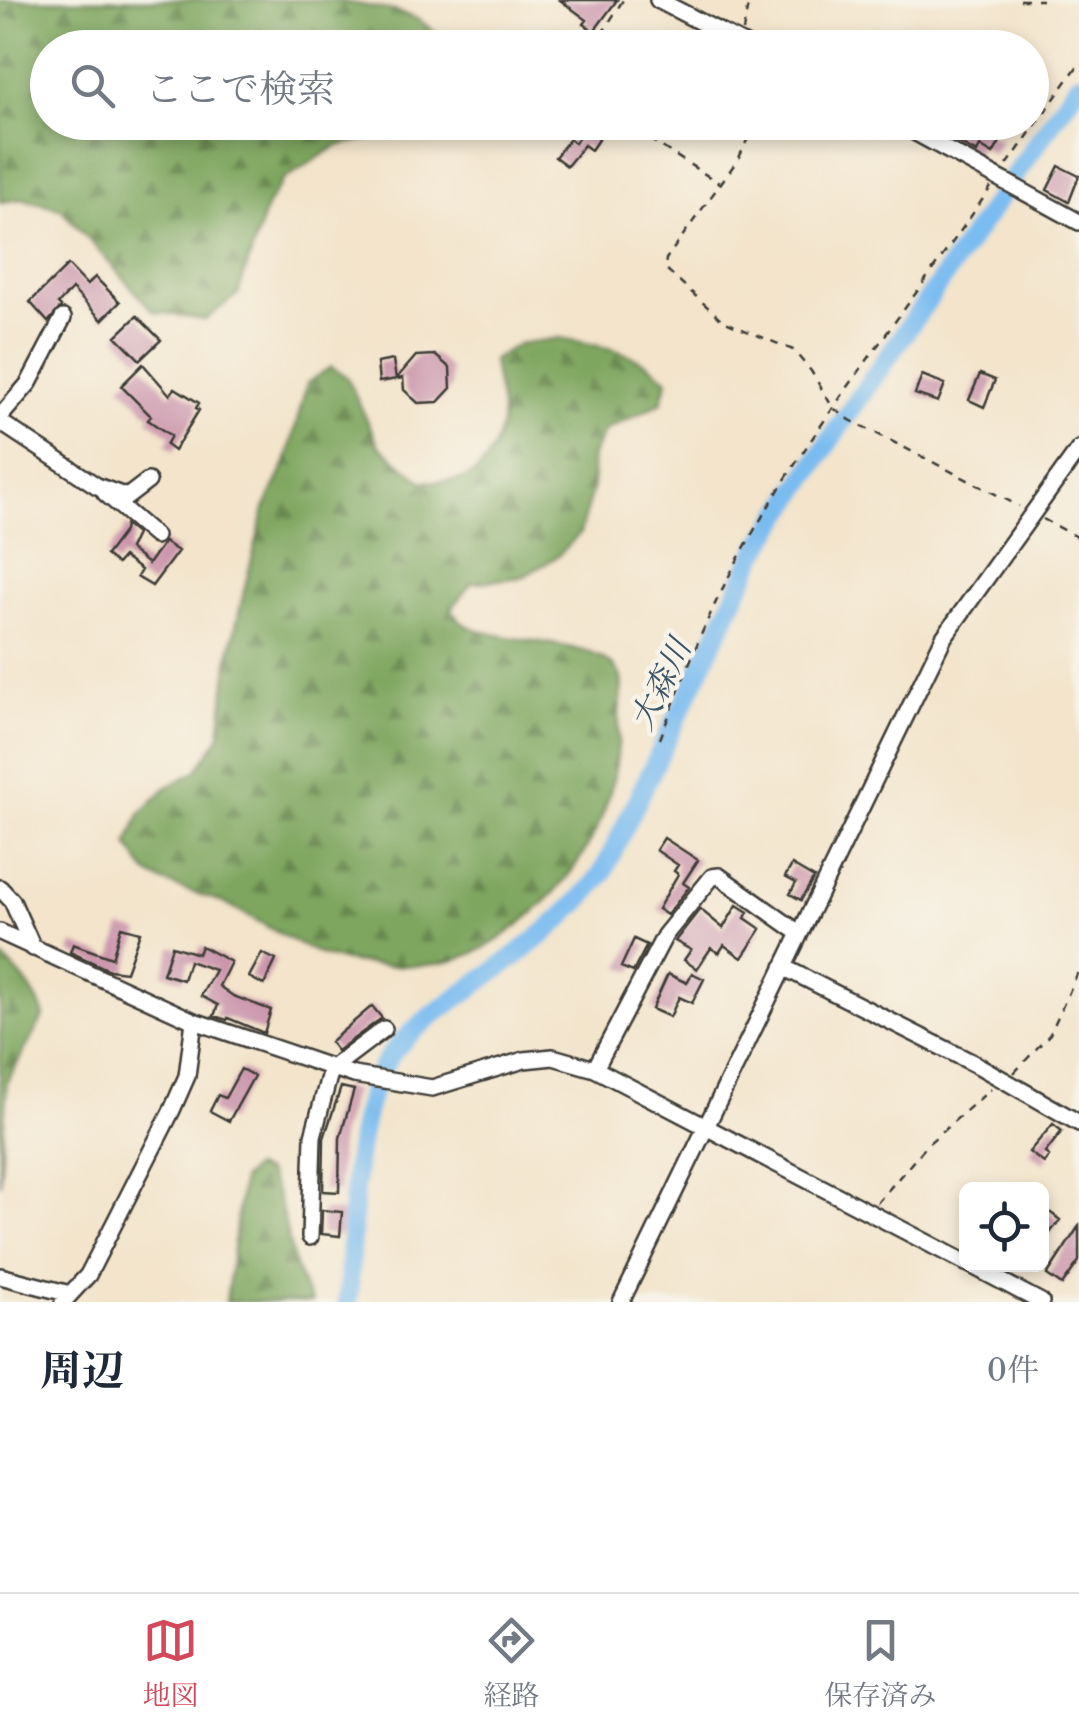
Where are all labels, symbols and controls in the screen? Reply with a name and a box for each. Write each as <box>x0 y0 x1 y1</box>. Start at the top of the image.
search box <box>30 30 1049 140</box>
icon: search <box>65 58 120 113</box>
text: ここで検索 <box>145 65 335 112</box>
water label: 大森川 <box>621 630 700 736</box>
map controls <box>959 1182 1049 1272</box>
button: locate <box>959 1182 1049 1272</box>
text: 周辺 <box>40 1344 124 1396</box>
text: 0件 <box>987 1350 1039 1389</box>
tab: 地図 <box>142 1613 199 1713</box>
tab: 経路 <box>483 1613 540 1713</box>
tab: 保存済み <box>824 1613 937 1713</box>

